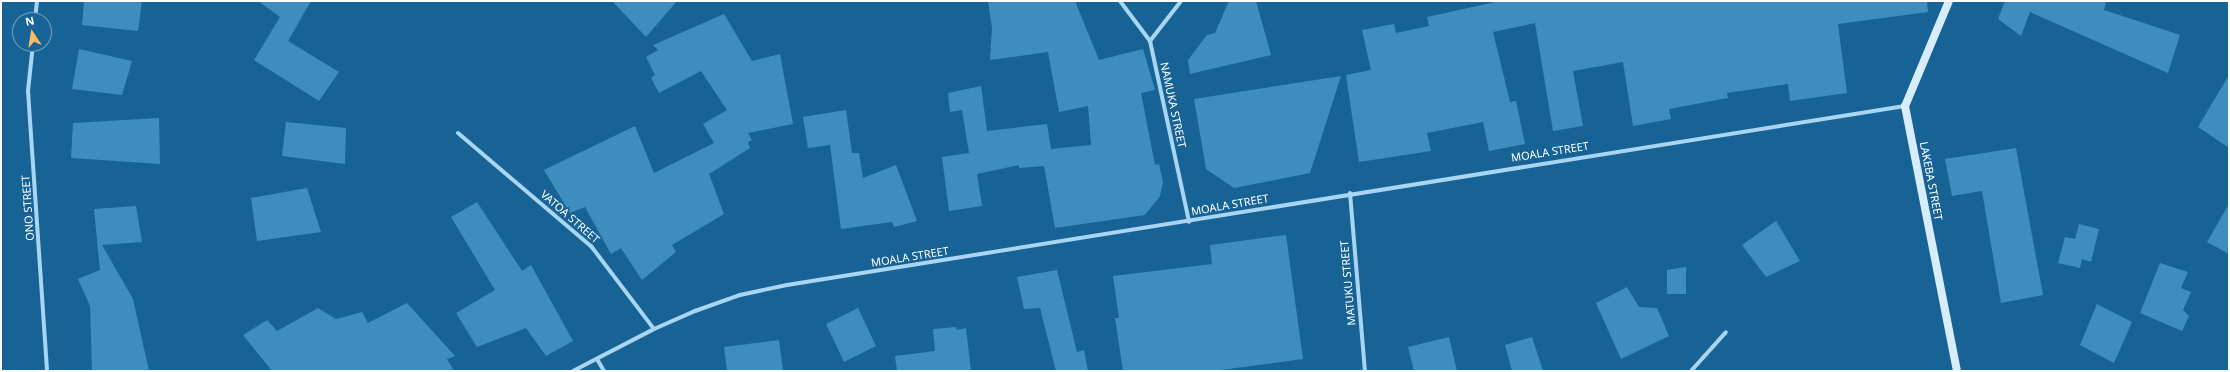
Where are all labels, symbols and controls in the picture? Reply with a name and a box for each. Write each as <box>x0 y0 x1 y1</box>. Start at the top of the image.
north arrow <box>12 12 52 52</box>
text: N <box>24 12 36 29</box>
street label: NAMUKA STREET <box>1157 61 1189 149</box>
street label: MOALA STREET <box>1510 139 1590 165</box>
street label: LAKEBA STREET <box>1917 140 1945 222</box>
street label: ONO STREET <box>19 175 37 241</box>
street label: VATOA STREET <box>538 188 602 246</box>
street label: MOALA STREET <box>1190 192 1270 218</box>
street label: MATUKU STREET <box>1338 240 1358 326</box>
street label: MOALA STREET <box>870 244 950 270</box>

